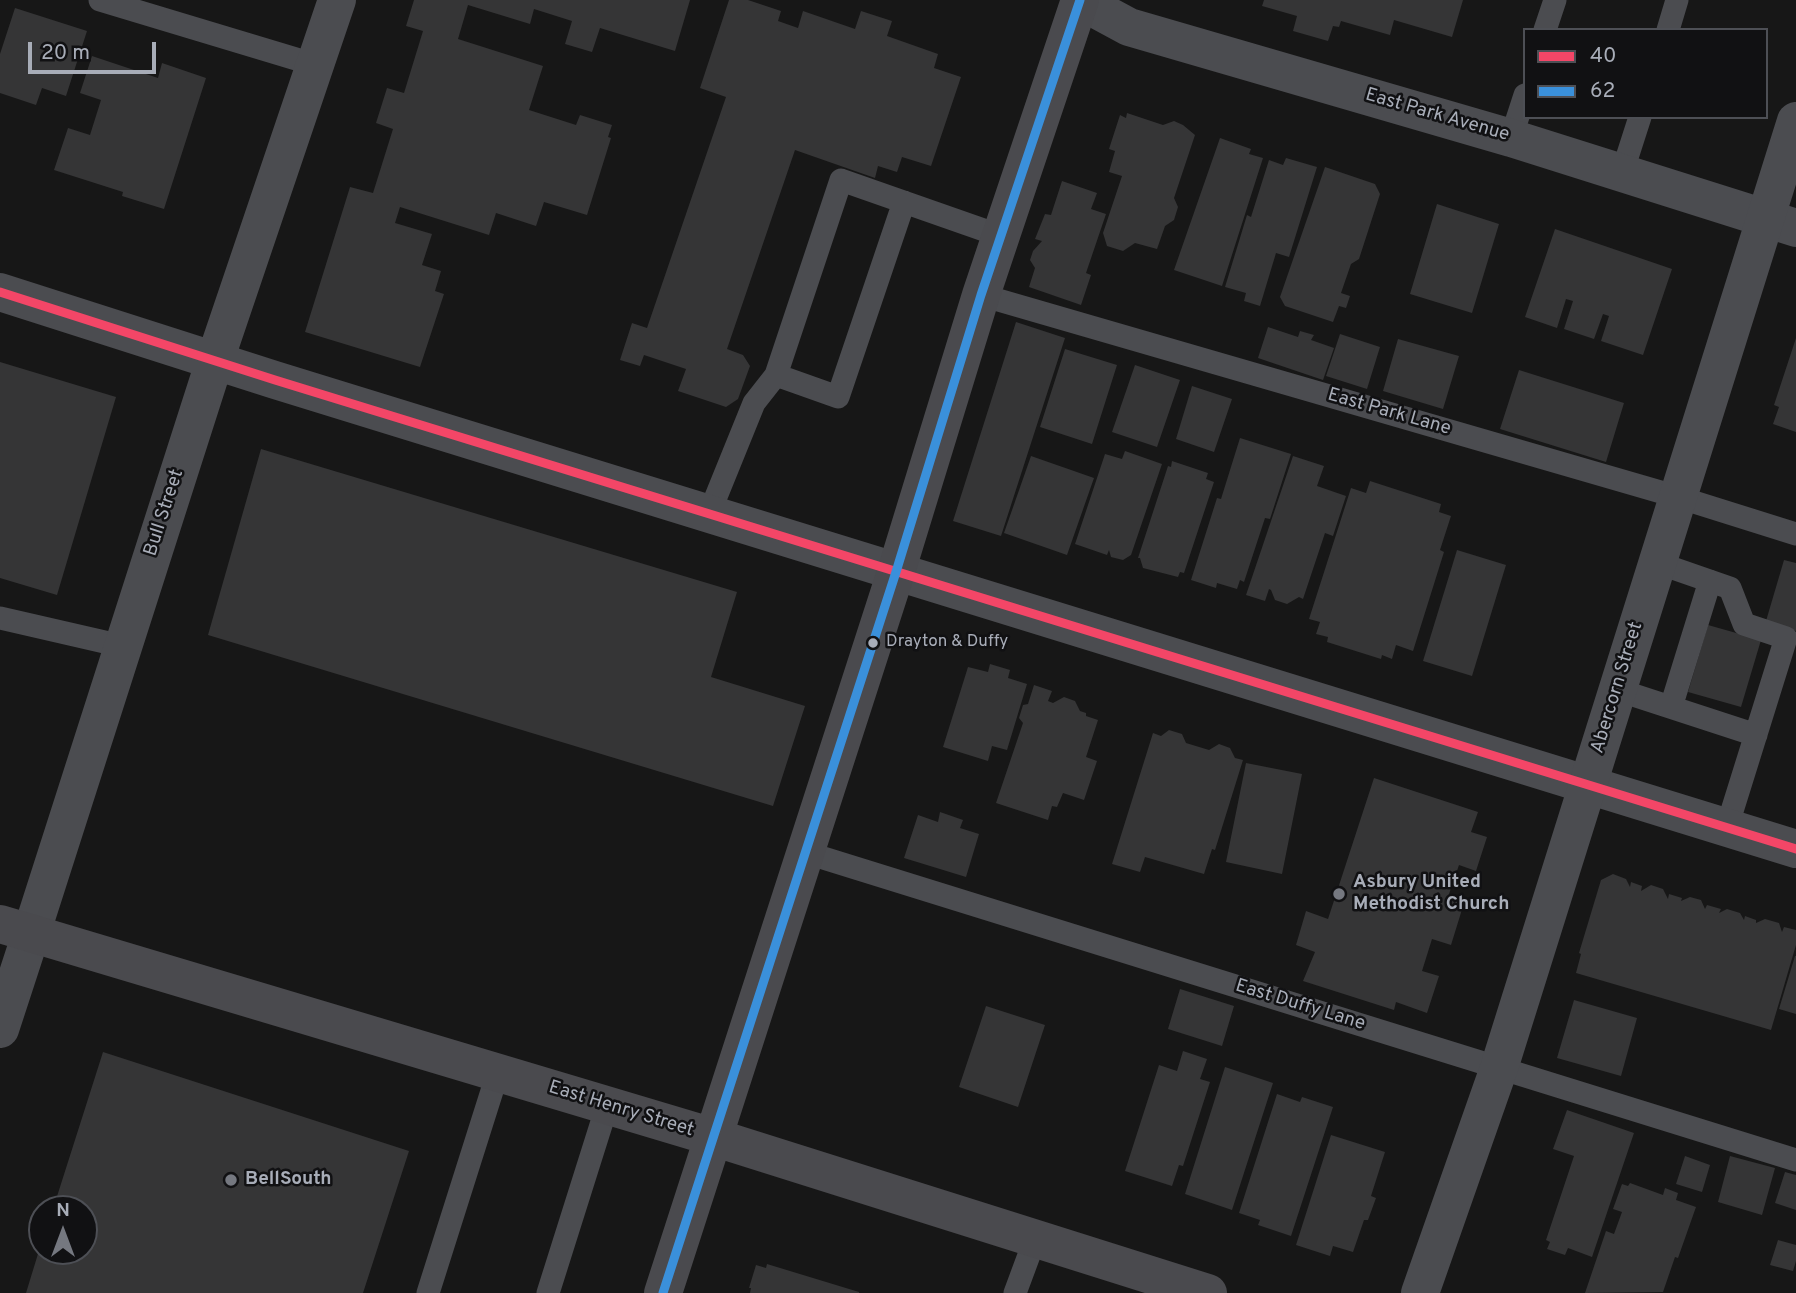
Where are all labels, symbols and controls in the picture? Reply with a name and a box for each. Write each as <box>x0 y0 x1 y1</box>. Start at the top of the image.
scale bar <box>32 28 159 72</box>
legend <box>1523 28 1768 119</box>
text: 20 m <box>41 40 90 67</box>
text: 40 <box>1590 43 1617 70</box>
text: 62 <box>1590 78 1615 105</box>
street label: East Park Avenue <box>1362 85 1512 147</box>
street label: East Park Lane <box>1325 384 1453 442</box>
street label: Bull Street <box>140 467 190 559</box>
street label: Abercorn Street <box>1587 620 1649 756</box>
place label: Drayton & Duffy <box>886 633 1008 653</box>
marker: Drayton & Duffy <box>866 636 880 650</box>
place label: Asbury United Methodist Church <box>1353 872 1509 916</box>
marker: Asbury United Methodist Church <box>1331 886 1347 902</box>
street label: East Duffy Lane <box>1232 975 1368 1037</box>
street label: East Henry Street <box>546 1077 696 1143</box>
place label: BellSouth <box>245 1169 332 1191</box>
marker: BellSouth <box>223 1172 239 1188</box>
north arrow <box>28 1195 98 1265</box>
text: N <box>56 1199 70 1223</box>

